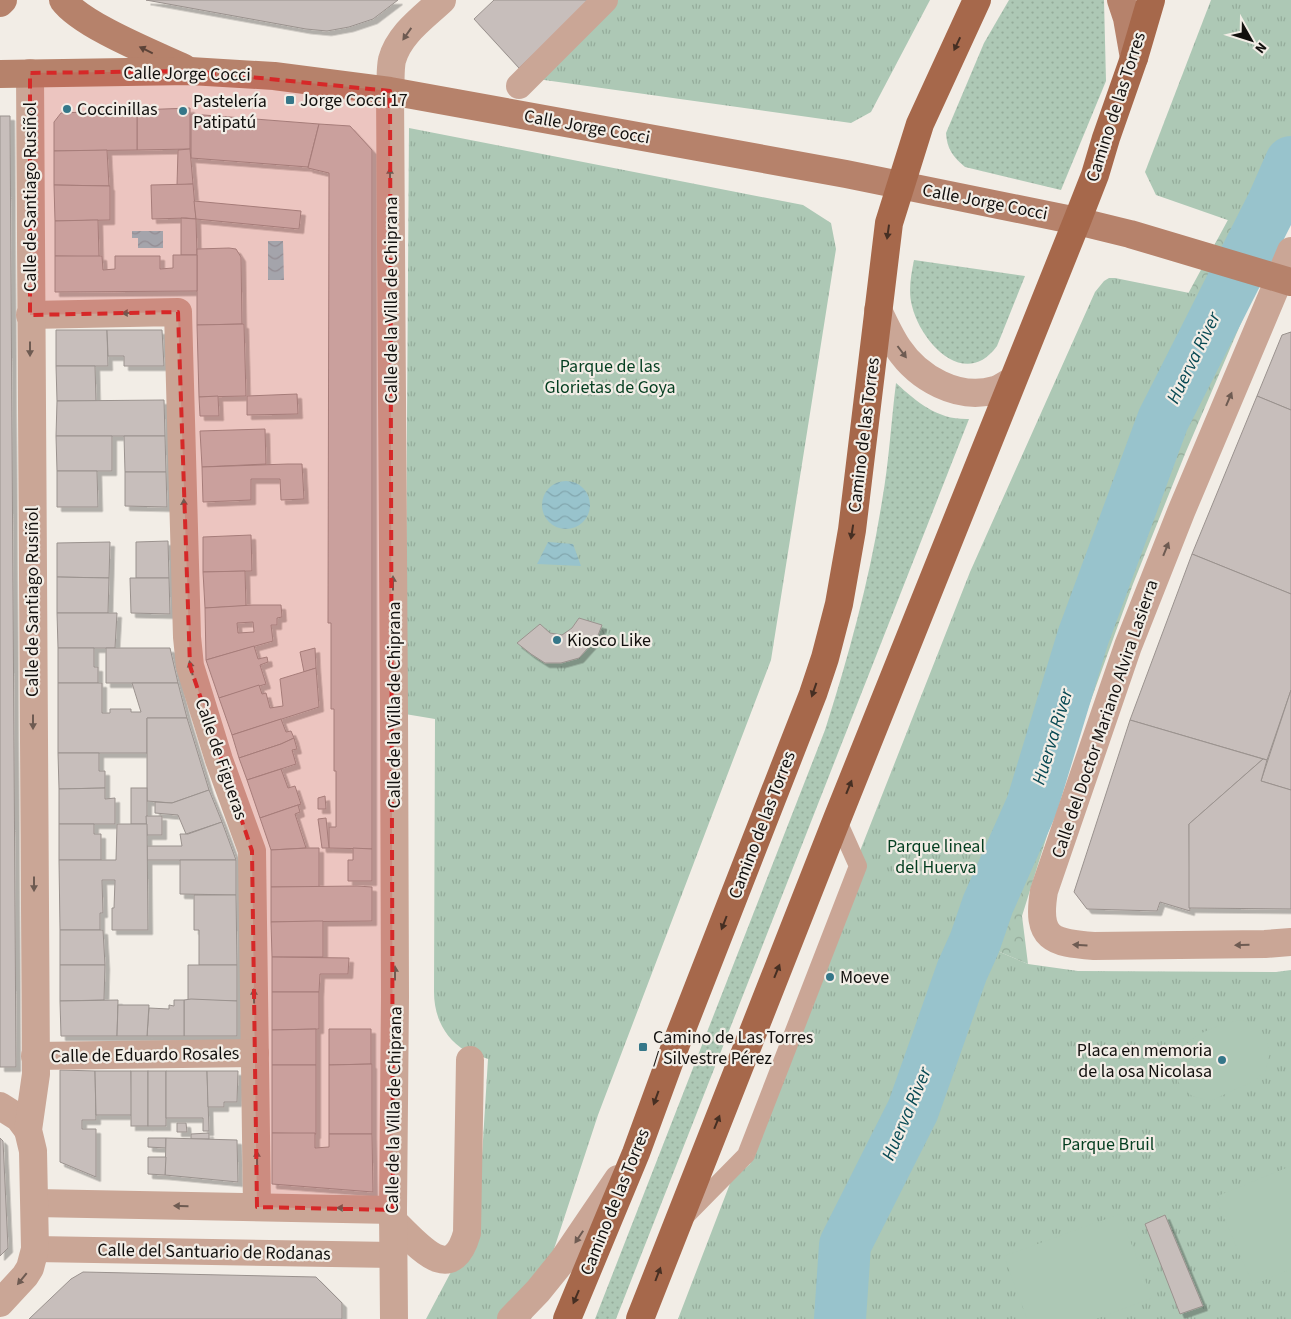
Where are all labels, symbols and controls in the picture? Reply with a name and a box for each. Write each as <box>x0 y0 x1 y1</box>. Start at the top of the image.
north arrow <box>1226 15 1276 65</box>
one-way arrow <box>402 27 412 41</box>
street label: Camino de las Torres <box>1080 29 1152 185</box>
one-way arrow <box>952 37 960 51</box>
text: N <box>1250 38 1271 57</box>
one-way arrow <box>139 46 153 54</box>
street label: Calle Jorge Cocci <box>123 60 251 88</box>
place label: Jorge Cocci 17 <box>300 88 408 113</box>
place label: Pastelería Patipatú <box>193 89 267 135</box>
marker: Jorge Cocci 17 <box>284 94 296 106</box>
place label: Coccinillas <box>77 97 158 122</box>
street label: Calle de Santiago Rusiñol <box>18 102 43 292</box>
marker: Coccinillas <box>61 103 73 115</box>
street label: Calle Jorge Cocci <box>522 104 652 150</box>
marker: Pastelería Patipatú <box>177 105 189 117</box>
one-way arrow <box>386 167 394 183</box>
street label: Calle Jorge Cocci <box>920 178 1050 226</box>
street label: Calle de la Villa de Chiprana <box>379 196 404 404</box>
one-way arrow <box>884 224 892 240</box>
water label: Huerva River <box>1160 306 1228 408</box>
one-way arrow <box>121 309 137 317</box>
one-way arrow <box>27 341 35 357</box>
one-way arrow <box>896 345 907 358</box>
park label: Parque de las Glorietas de Goya <box>544 354 676 400</box>
street label: Camino de las Torres <box>842 356 886 514</box>
one-way arrow <box>1226 392 1234 406</box>
one-way arrow <box>179 498 187 514</box>
street label: Calle de Santiago Rusiñol <box>20 507 45 697</box>
one-way arrow <box>847 525 855 541</box>
one-way arrow <box>1162 541 1170 556</box>
one-way arrow <box>389 575 397 591</box>
street label: Calle del Doctor Mariano Alvira Lasierra <box>1045 576 1165 862</box>
street label: Calle de la Villa de Chiprana <box>382 601 407 809</box>
place label: Kiosco Like <box>567 628 651 653</box>
marker: Kiosco Like <box>551 634 563 646</box>
one-way arrow <box>187 661 195 676</box>
one-way arrow <box>810 683 818 698</box>
water label: Huerva River <box>1026 684 1081 788</box>
street label: Calle de Figueras <box>188 695 254 823</box>
one-way arrow <box>29 714 37 730</box>
street label: Camino de las Torres <box>722 748 802 902</box>
one-way arrow <box>846 780 854 795</box>
park label: Parque lineal del Huerva <box>887 834 985 880</box>
one-way arrow <box>30 876 38 892</box>
one-way arrow <box>719 916 727 930</box>
one-way arrow <box>1072 941 1088 949</box>
one-way arrow <box>1234 941 1250 949</box>
one-way arrow <box>773 963 781 978</box>
one-way arrow <box>391 965 399 981</box>
place label: Moeve <box>840 965 889 990</box>
marker: Moeve <box>824 971 836 983</box>
one-way arrow <box>250 987 258 1003</box>
street label: Calle de la Villa de Chiprana <box>380 1006 408 1214</box>
place label: Camino de Las Torres / Silvestre Pérez <box>653 1025 813 1071</box>
place label: Placa en memoria de la osa Nicolasa <box>1077 1038 1212 1084</box>
street label: Calle de Eduardo Rosales <box>50 1041 240 1069</box>
marker: Camino de Las Torres / Silvestre Pérez <box>637 1041 649 1053</box>
marker: Placa en memoria de la osa Nicolasa <box>1216 1054 1228 1066</box>
water label: Huerva River <box>875 1062 939 1165</box>
one-way arrow <box>652 1090 660 1105</box>
one-way arrow <box>713 1114 721 1129</box>
street label: Camino de las Torres <box>574 1125 656 1279</box>
park label: Parque Bruil <box>1062 1132 1154 1157</box>
one-way arrow <box>252 1150 260 1166</box>
one-way arrow <box>173 1202 189 1210</box>
one-way arrow <box>336 1204 352 1212</box>
one-way arrow <box>574 1230 584 1243</box>
street label: Calle del Santuario de Rodanas <box>97 1237 331 1267</box>
one-way arrow <box>655 1266 662 1281</box>
one-way arrow <box>17 1272 28 1285</box>
one-way arrow <box>572 1290 580 1305</box>

